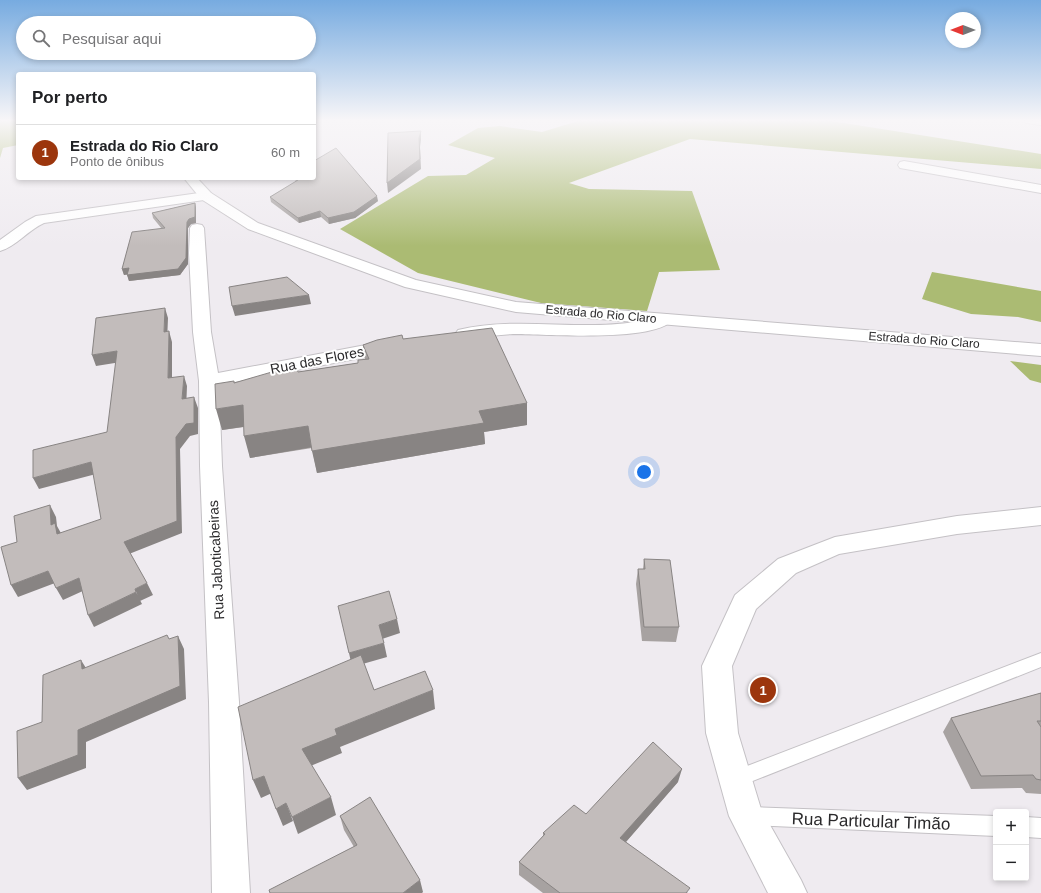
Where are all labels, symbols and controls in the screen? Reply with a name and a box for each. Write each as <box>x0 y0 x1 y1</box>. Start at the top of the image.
north arrow <box>945 12 981 48</box>
search box <box>16 16 316 60</box>
icon: search <box>30 27 52 49</box>
text: Pesquisar aqui <box>62 30 161 47</box>
text: Por perto <box>32 88 108 107</box>
text: Estrada do Rio Claro <box>70 137 218 154</box>
text: 1 <box>41 145 49 160</box>
text: 60 m <box>271 145 300 160</box>
text: Ponto de ônibus <box>70 154 164 169</box>
street label: Estrada do Rio Claro <box>545 302 657 326</box>
street label: Estrada do Rio Claro <box>868 329 980 351</box>
street label: Rua das Flores <box>269 343 365 377</box>
your location <box>634 462 654 482</box>
street label: Rua Jaboticabeiras <box>205 500 227 620</box>
pin: 1 <box>750 675 776 705</box>
street label: Rua Particular Timão <box>791 809 951 834</box>
map controls <box>993 809 1029 881</box>
button: + <box>993 809 1029 845</box>
button: − <box>993 845 1029 881</box>

